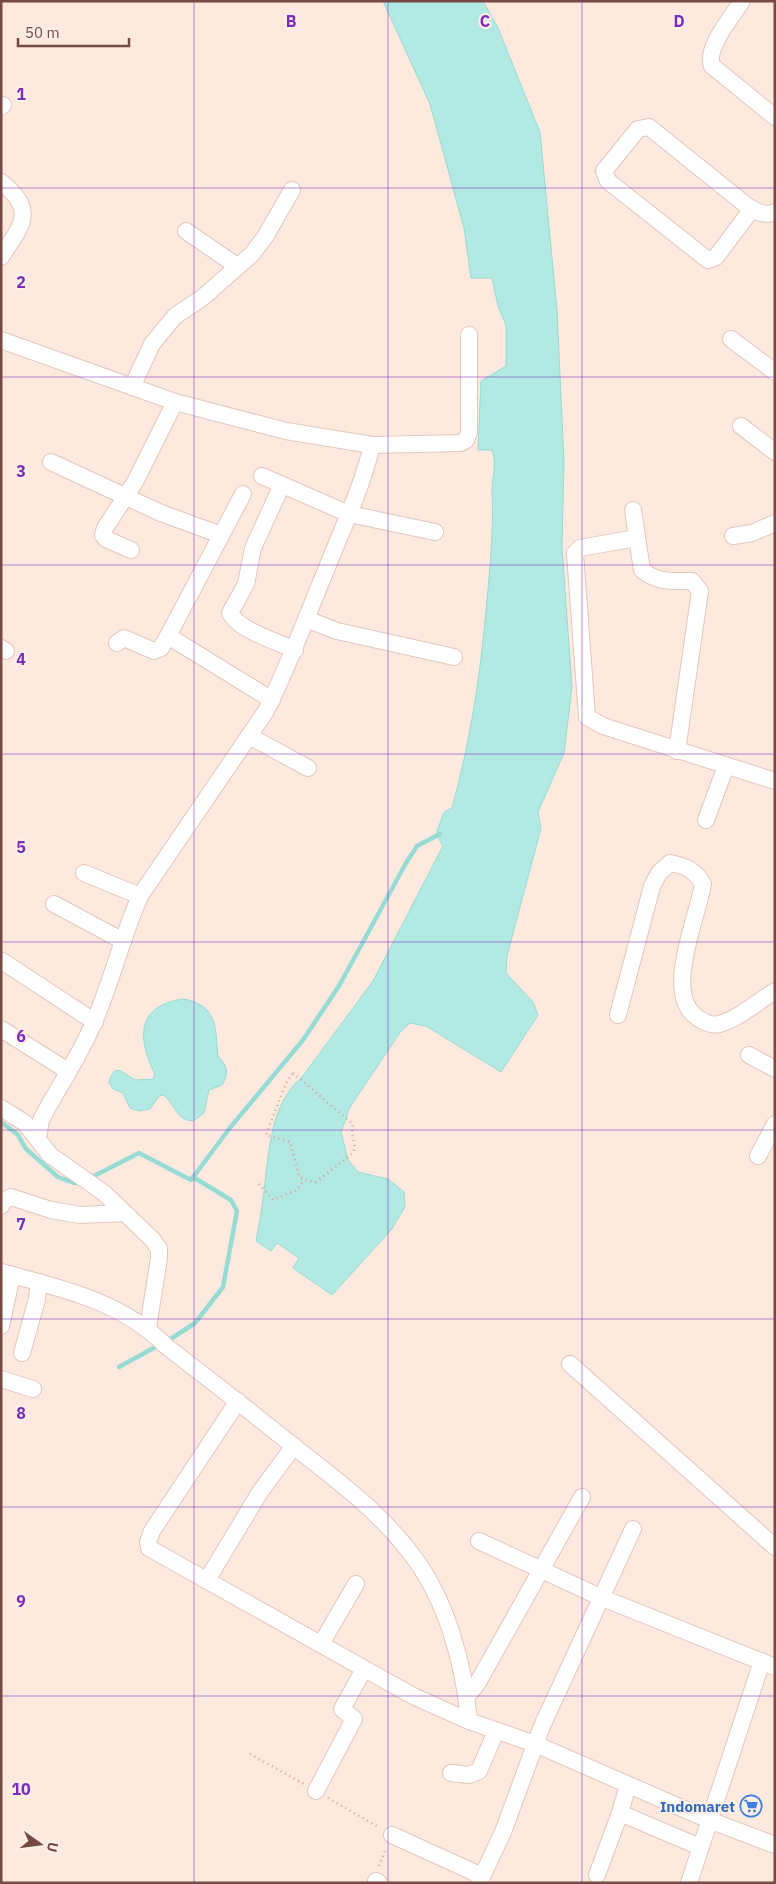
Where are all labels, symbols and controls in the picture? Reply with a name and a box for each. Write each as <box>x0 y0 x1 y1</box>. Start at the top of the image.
text: B <box>286 11 297 31</box>
text: C <box>480 11 490 31</box>
text: D <box>673 11 685 31</box>
scale bar <box>18 15 129 47</box>
text: 50 m <box>25 23 60 42</box>
text: 1 <box>16 84 26 104</box>
text: 2 <box>16 272 26 292</box>
text: 3 <box>16 461 26 481</box>
text: 4 <box>16 649 26 669</box>
text: 5 <box>16 837 26 857</box>
text: 6 <box>16 1026 26 1046</box>
text: 7 <box>16 1214 26 1234</box>
text: 8 <box>16 1403 26 1423</box>
text: 9 <box>16 1591 26 1611</box>
text: 10 <box>11 1779 31 1799</box>
supermarket icon: Indomaret <box>739 1794 763 1818</box>
place label: Indomaret <box>660 1797 735 1816</box>
north arrow <box>15 1819 65 1869</box>
text: U <box>43 1840 63 1854</box>

